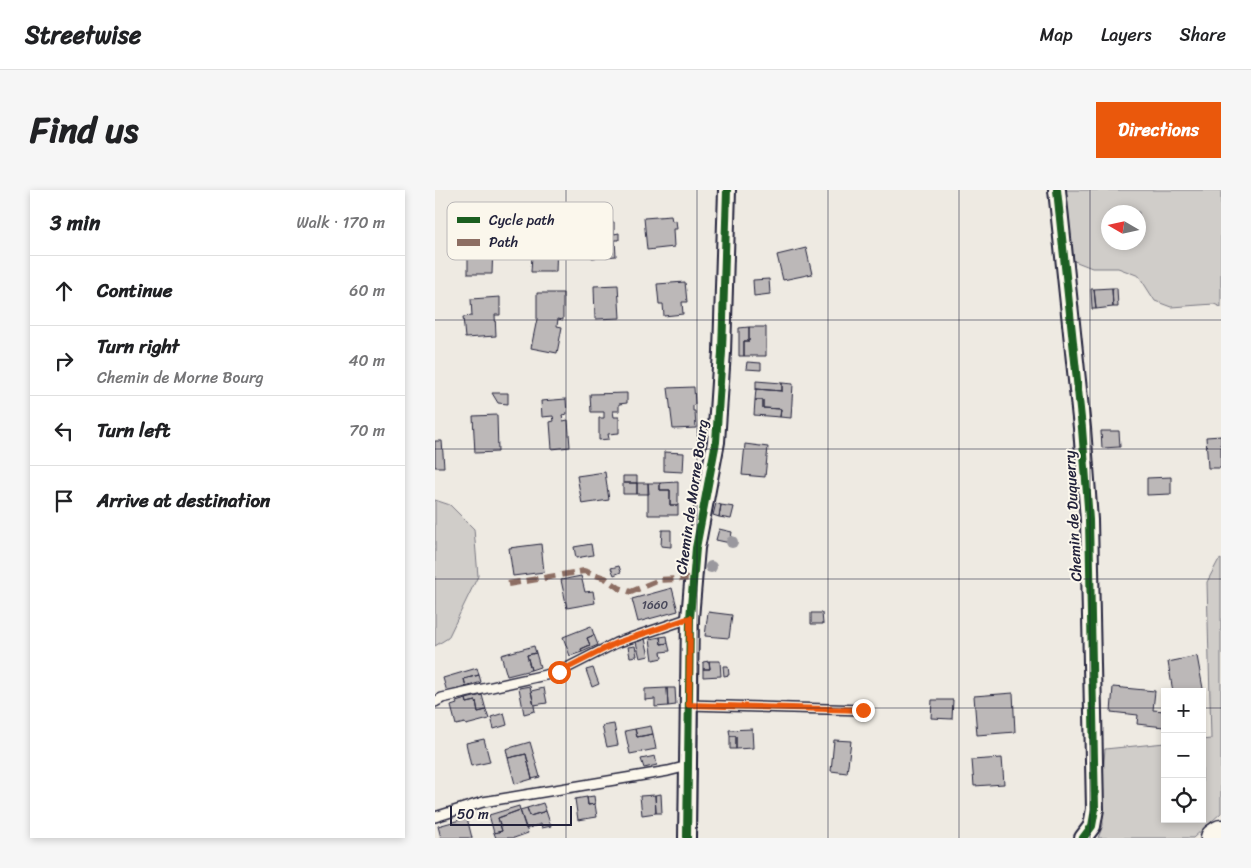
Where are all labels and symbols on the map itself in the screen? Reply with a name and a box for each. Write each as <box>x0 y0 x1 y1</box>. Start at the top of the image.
legend <box>447 202 613 260</box>
north arrow <box>1101 205 1146 250</box>
text: Cycle path <box>489 208 555 233</box>
text: Path <box>489 230 518 255</box>
street label: Chemin de Morne Bourg <box>668 417 716 576</box>
street label: Chemin de Duquerry <box>1057 450 1089 582</box>
house number: 1660 <box>642 594 669 616</box>
route start <box>548 661 571 684</box>
route end <box>852 699 875 722</box>
scale bar <box>450 803 573 826</box>

